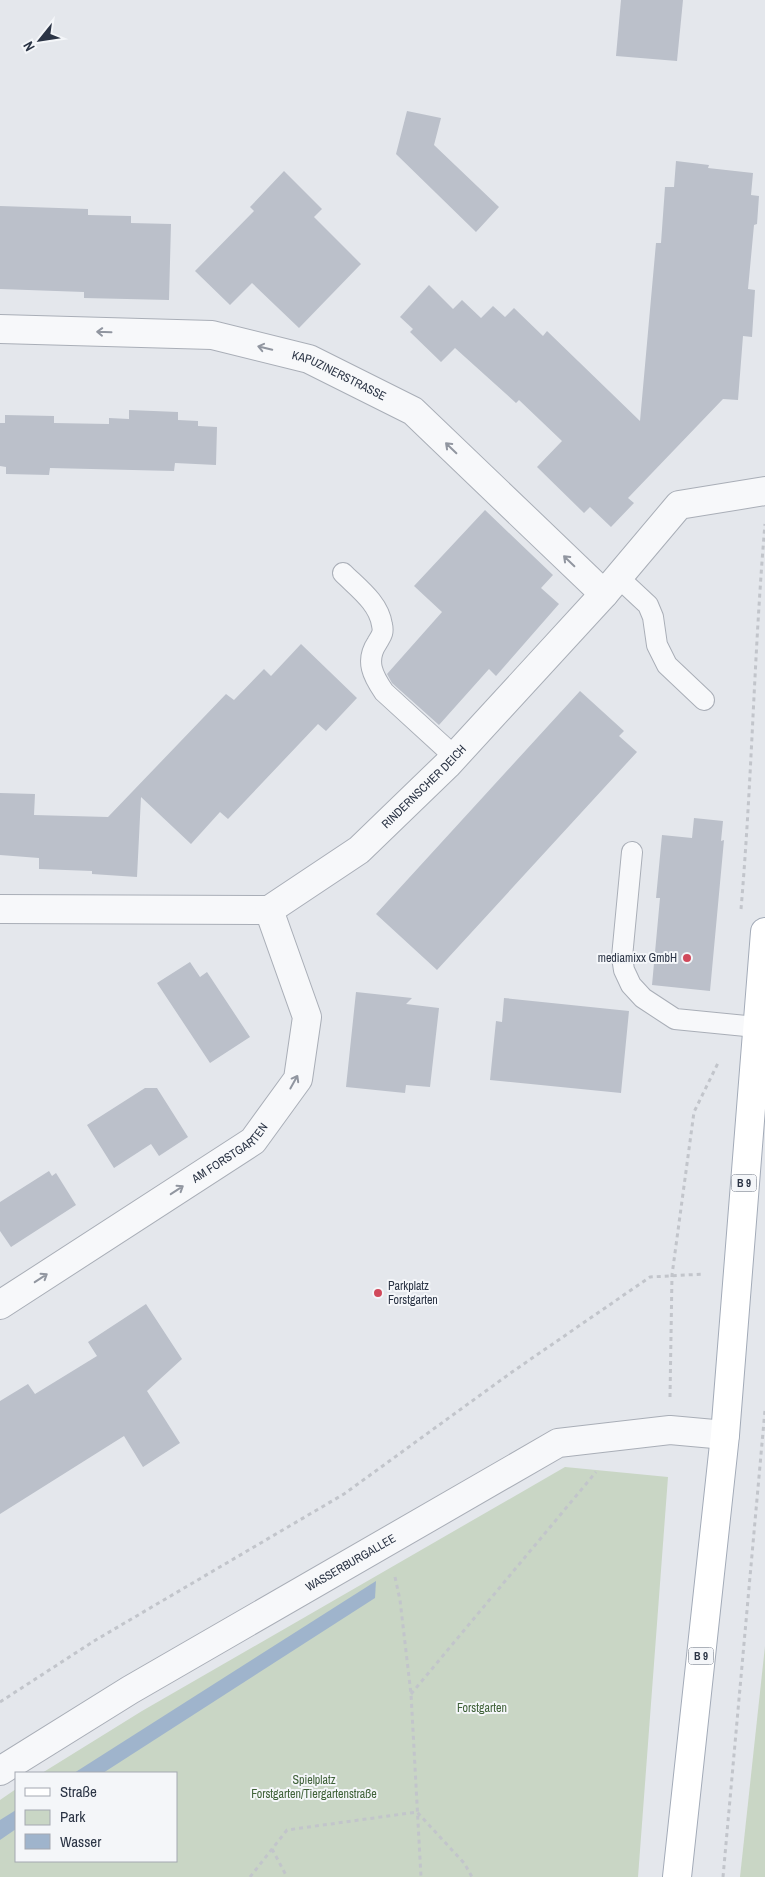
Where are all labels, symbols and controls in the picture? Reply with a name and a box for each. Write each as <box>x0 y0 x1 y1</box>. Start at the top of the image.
north arrow <box>15 15 65 65</box>
text: N <box>19 38 39 55</box>
one-way arrow <box>96 327 112 337</box>
one-way arrow <box>257 343 273 353</box>
street label: KAPUZINERSTRASSE <box>290 347 389 404</box>
one-way arrow <box>445 442 458 454</box>
one-way arrow <box>562 555 575 567</box>
street label: RINDERNSCHER DEICH <box>378 741 470 832</box>
place label: mediamixx GmbH <box>598 950 677 966</box>
marker: mediamixx GmbH <box>681 952 693 964</box>
one-way arrow <box>289 1075 299 1090</box>
street label: AM FORSTGARTEN <box>188 1120 271 1187</box>
road number: B 9 <box>732 1174 756 1192</box>
one-way arrow <box>170 1185 184 1195</box>
one-way arrow <box>34 1273 48 1284</box>
place label: Parkplatz Forstgarten <box>388 1278 438 1308</box>
marker: Parkplatz Forstgarten <box>372 1287 384 1299</box>
street label: WASSERBURGALLEE <box>303 1530 399 1595</box>
road number: B 9 <box>688 1648 714 1664</box>
park label: Forstgarten <box>457 1700 507 1716</box>
legend <box>15 1772 178 1862</box>
park label: Spielplatz Forstgarten/Tiergartenstraße <box>251 1772 377 1802</box>
text: Straße <box>60 1781 97 1802</box>
text: Park <box>60 1806 86 1827</box>
text: Wasser <box>60 1831 101 1852</box>

